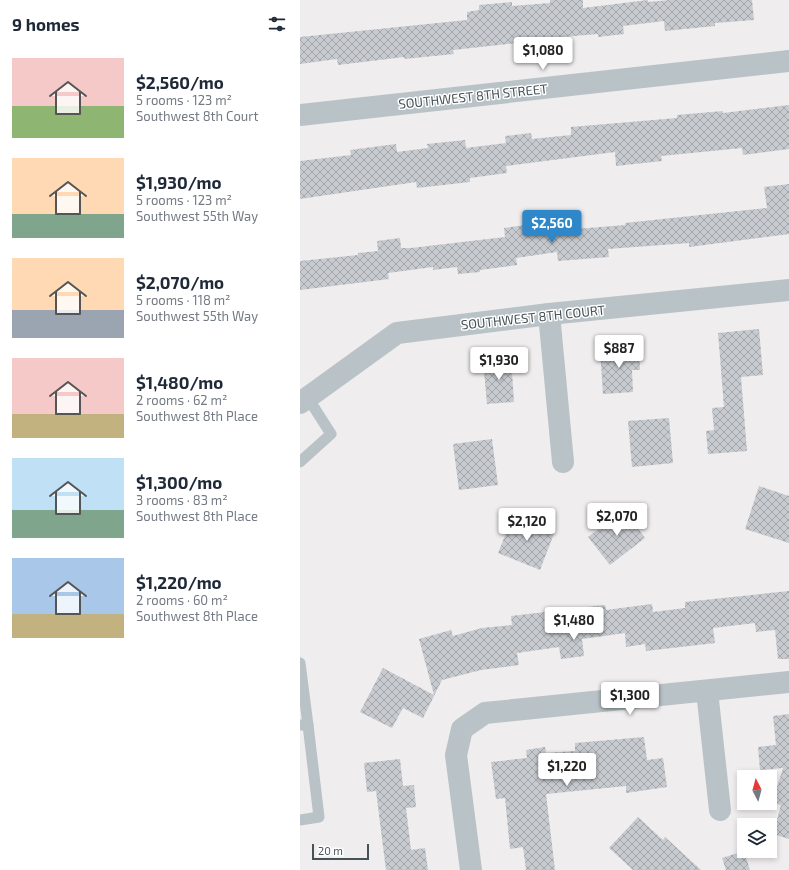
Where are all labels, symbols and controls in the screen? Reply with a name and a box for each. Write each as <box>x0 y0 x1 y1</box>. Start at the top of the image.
icon: filters <box>266 13 288 35</box>
text: 9 homes <box>12 14 80 34</box>
pin: $1,080 <box>510 37 576 71</box>
text: $1,080 <box>523 42 563 58</box>
text: $2,560/mo <box>136 72 224 92</box>
icon: home <box>44 74 92 122</box>
street label: SOUTHWEST 8TH STREET <box>398 80 549 112</box>
text: 5 rooms · 123 m² <box>136 92 232 108</box>
text: Southwest 8th Court <box>136 108 258 124</box>
text: $1,930/mo <box>136 172 222 192</box>
icon: home <box>44 174 92 222</box>
text: 5 rooms · 123 m² <box>136 192 232 208</box>
text: Southwest 55th Way <box>136 208 258 224</box>
pin: $2,560 <box>519 210 585 244</box>
text: $2,560 <box>531 215 573 231</box>
text: $2,070/mo <box>136 272 224 292</box>
icon: home <box>44 274 92 322</box>
text: 5 rooms · 118 m² <box>136 292 230 308</box>
street label: SOUTHWEST 8TH COURT <box>460 301 606 333</box>
text: Southwest 55th Way <box>136 308 258 324</box>
pin: $887 <box>595 335 643 369</box>
text: $887 <box>604 340 634 356</box>
pin: $1,930 <box>466 347 532 381</box>
text: $1,930 <box>479 352 519 368</box>
text: $1,480/mo <box>136 372 223 392</box>
icon: home <box>44 374 92 422</box>
text: 2 rooms · 62 m² <box>136 392 227 408</box>
text: Southwest 8th Place <box>136 408 258 424</box>
text: $1,300/mo <box>136 472 222 492</box>
icon: home <box>44 474 92 522</box>
text: 3 rooms · 83 m² <box>136 492 228 508</box>
pin: $2,070 <box>584 503 650 537</box>
text: Southwest 8th Place <box>136 508 258 524</box>
pin: $2,120 <box>494 508 560 542</box>
text: $2,070 <box>596 508 638 524</box>
text: $2,120 <box>507 513 547 529</box>
text: $1,220/mo <box>136 572 222 592</box>
icon: home <box>44 574 92 622</box>
text: 2 rooms · 60 m² <box>136 592 228 608</box>
pin: $1,480 <box>541 607 607 641</box>
text: Southwest 8th Place <box>136 608 258 624</box>
text: $1,480 <box>554 612 594 628</box>
pin: $1,300 <box>597 682 663 716</box>
text: $1,300 <box>610 687 650 703</box>
pin: $1,220 <box>534 753 600 787</box>
text: $1,220 <box>547 758 587 774</box>
north arrow <box>737 770 777 810</box>
map controls <box>737 770 777 858</box>
button: layers <box>737 818 777 858</box>
scale bar <box>312 842 369 861</box>
text: 20 m <box>318 844 343 857</box>

